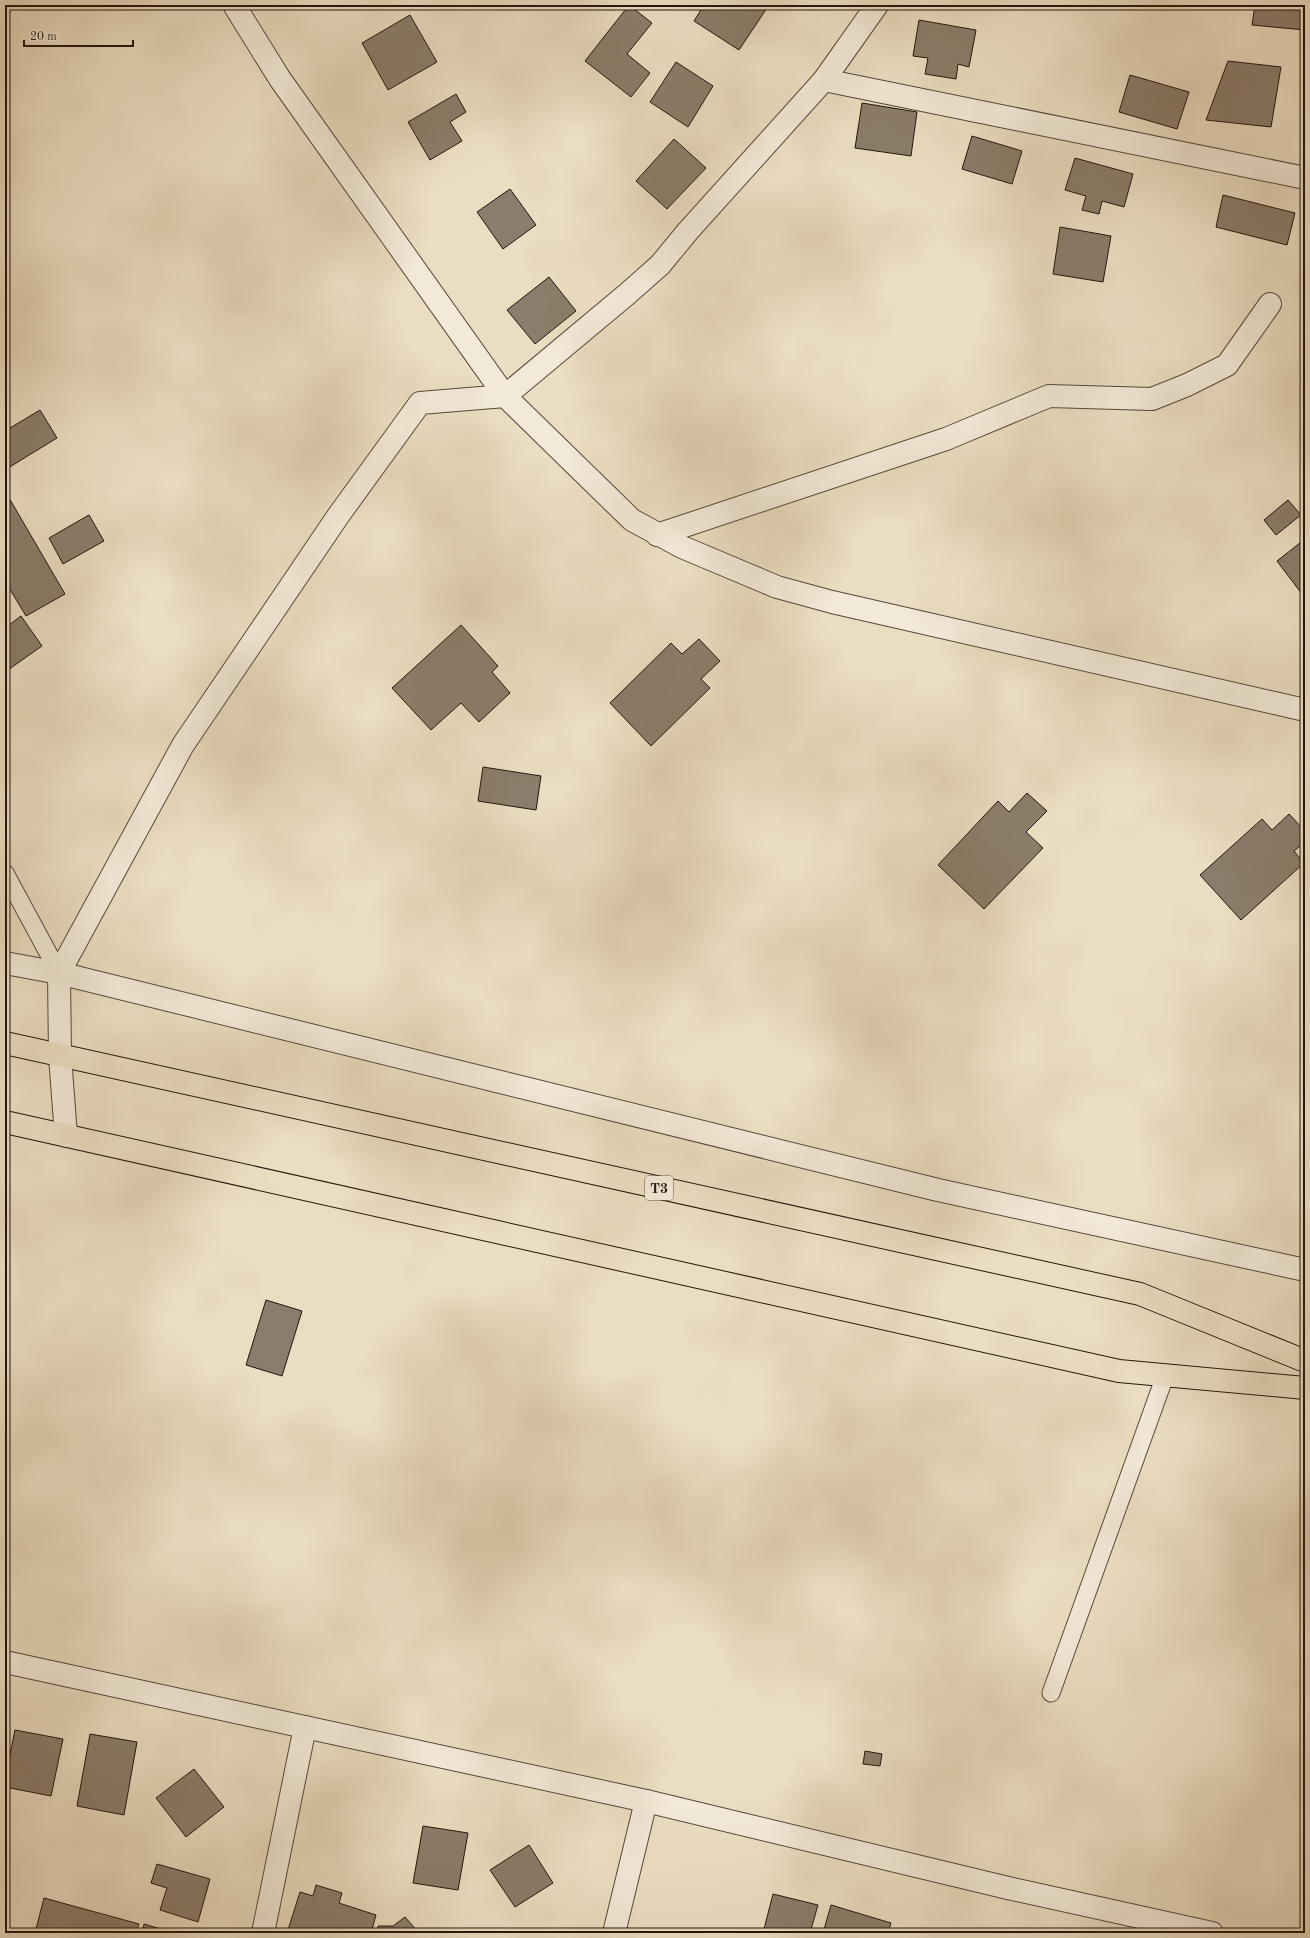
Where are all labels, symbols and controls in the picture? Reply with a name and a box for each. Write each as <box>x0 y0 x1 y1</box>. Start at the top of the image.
scale bar <box>24 22 133 48</box>
text: 20 m <box>30 31 57 43</box>
road number: T3 <box>645 1176 673 1200</box>

